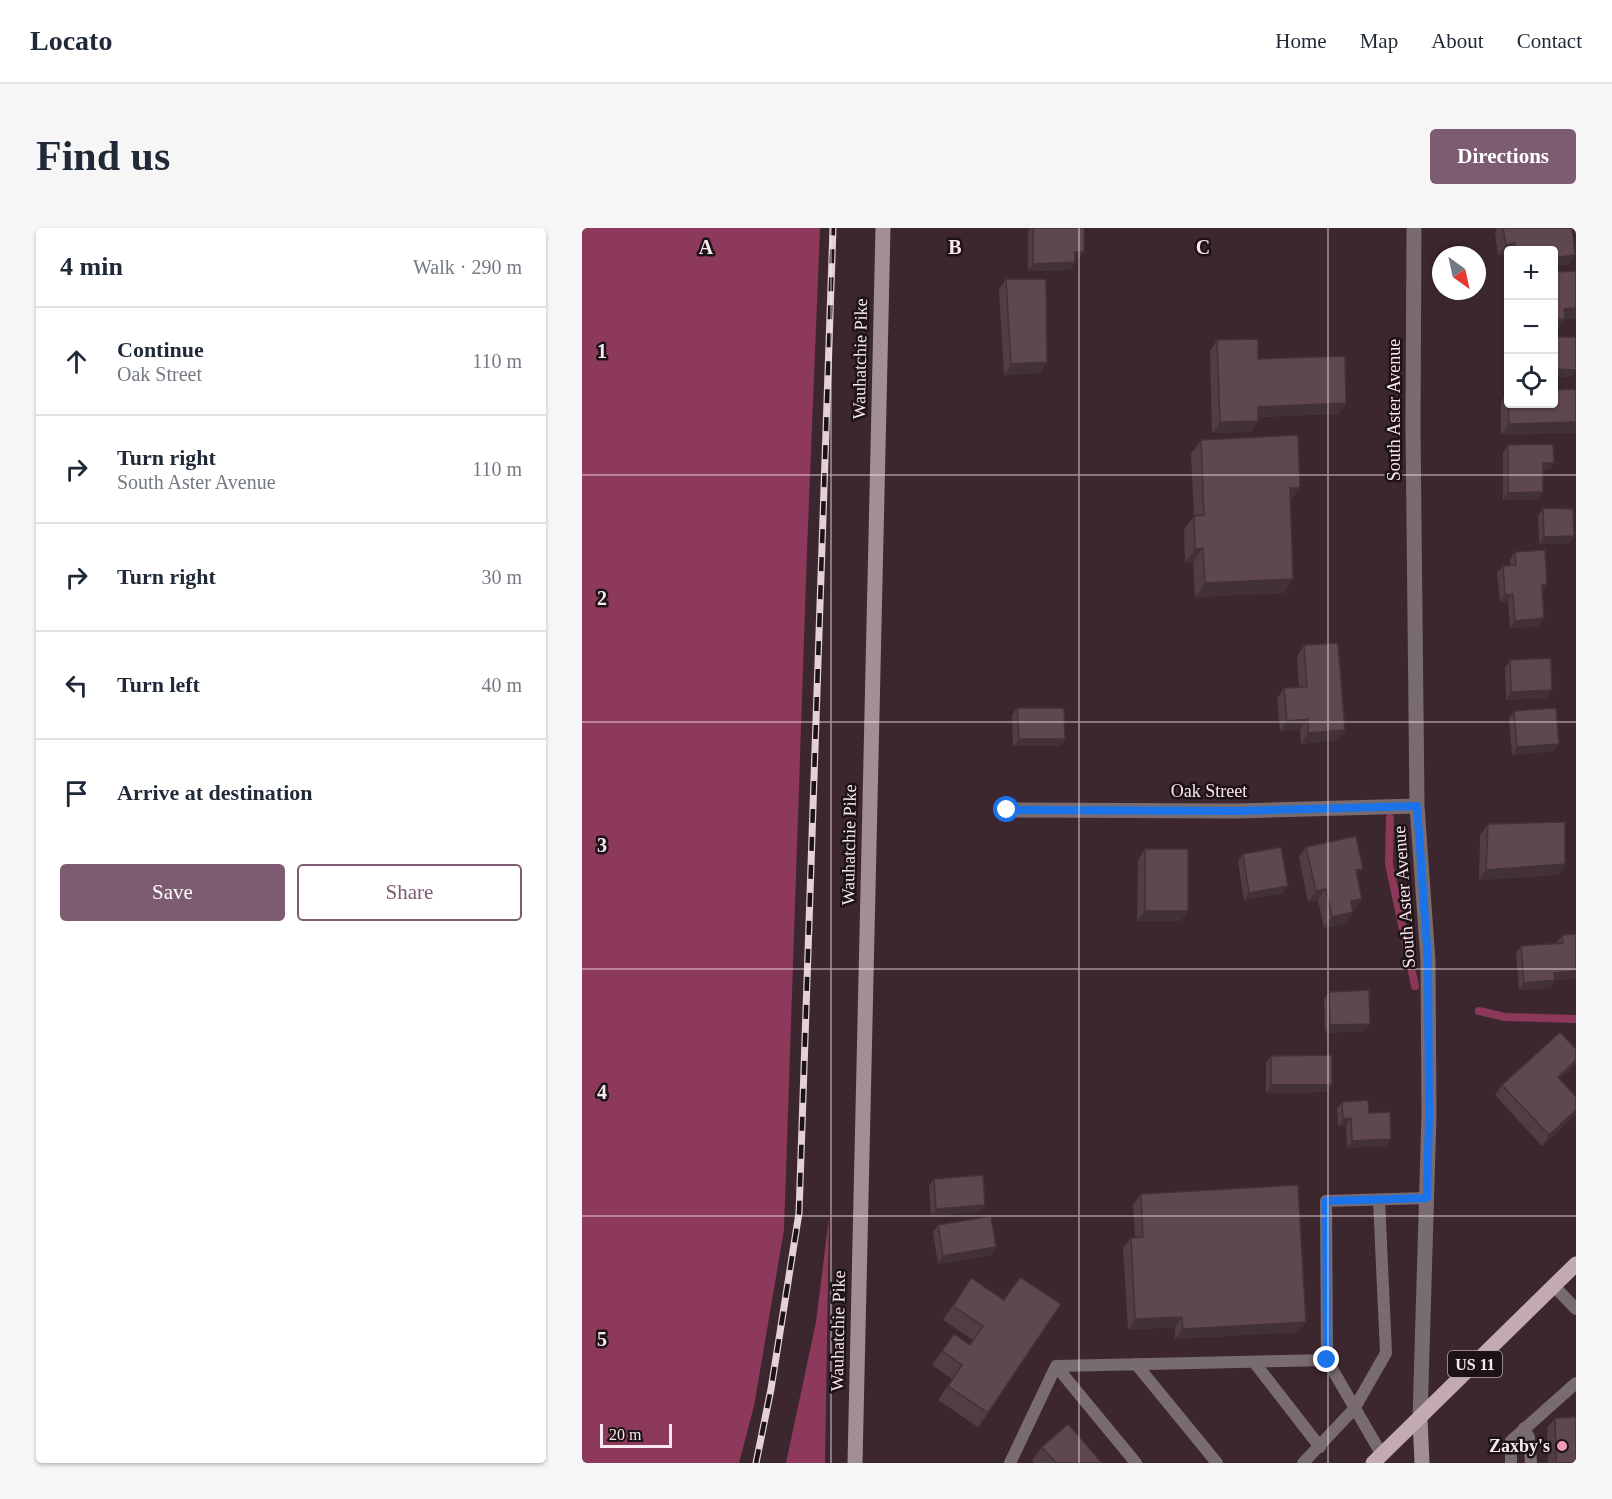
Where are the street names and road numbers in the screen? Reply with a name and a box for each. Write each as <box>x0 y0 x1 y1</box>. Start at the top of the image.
street label: Wauhatchie Pike <box>849 298 871 420</box>
street label: South Aster Avenue <box>1384 339 1404 481</box>
street label: Oak Street <box>1171 781 1247 801</box>
street label: Wauhatchie Pike <box>838 784 860 906</box>
street label: South Aster Avenue <box>1389 825 1419 969</box>
street label: Wauhatchie Pike <box>827 1270 849 1392</box>
road number: US 11 <box>1448 1351 1502 1377</box>

